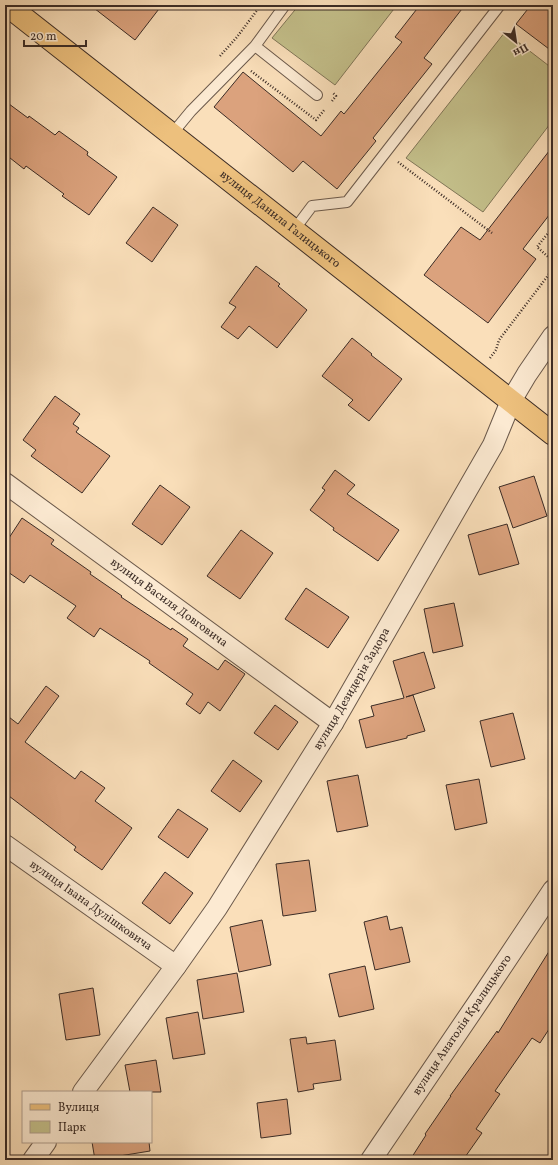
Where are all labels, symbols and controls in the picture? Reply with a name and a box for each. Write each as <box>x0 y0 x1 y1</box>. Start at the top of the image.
scale bar <box>24 22 86 48</box>
north arrow <box>496 22 536 62</box>
text: 20 m <box>30 29 57 45</box>
text: Пн <box>510 39 531 60</box>
street label: вулиця Данила Галицького <box>216 167 343 272</box>
street label: вулиця Василя Довговича <box>107 555 231 651</box>
street label: вулиця Дезидерія Задора <box>310 625 394 753</box>
street label: вулиця Івана Дулішковича <box>26 857 155 955</box>
street label: вулиця Анатолія Кралицького <box>409 952 516 1099</box>
legend <box>22 1091 152 1143</box>
text: Вулиця <box>58 1100 99 1116</box>
text: Парк <box>58 1120 86 1136</box>

